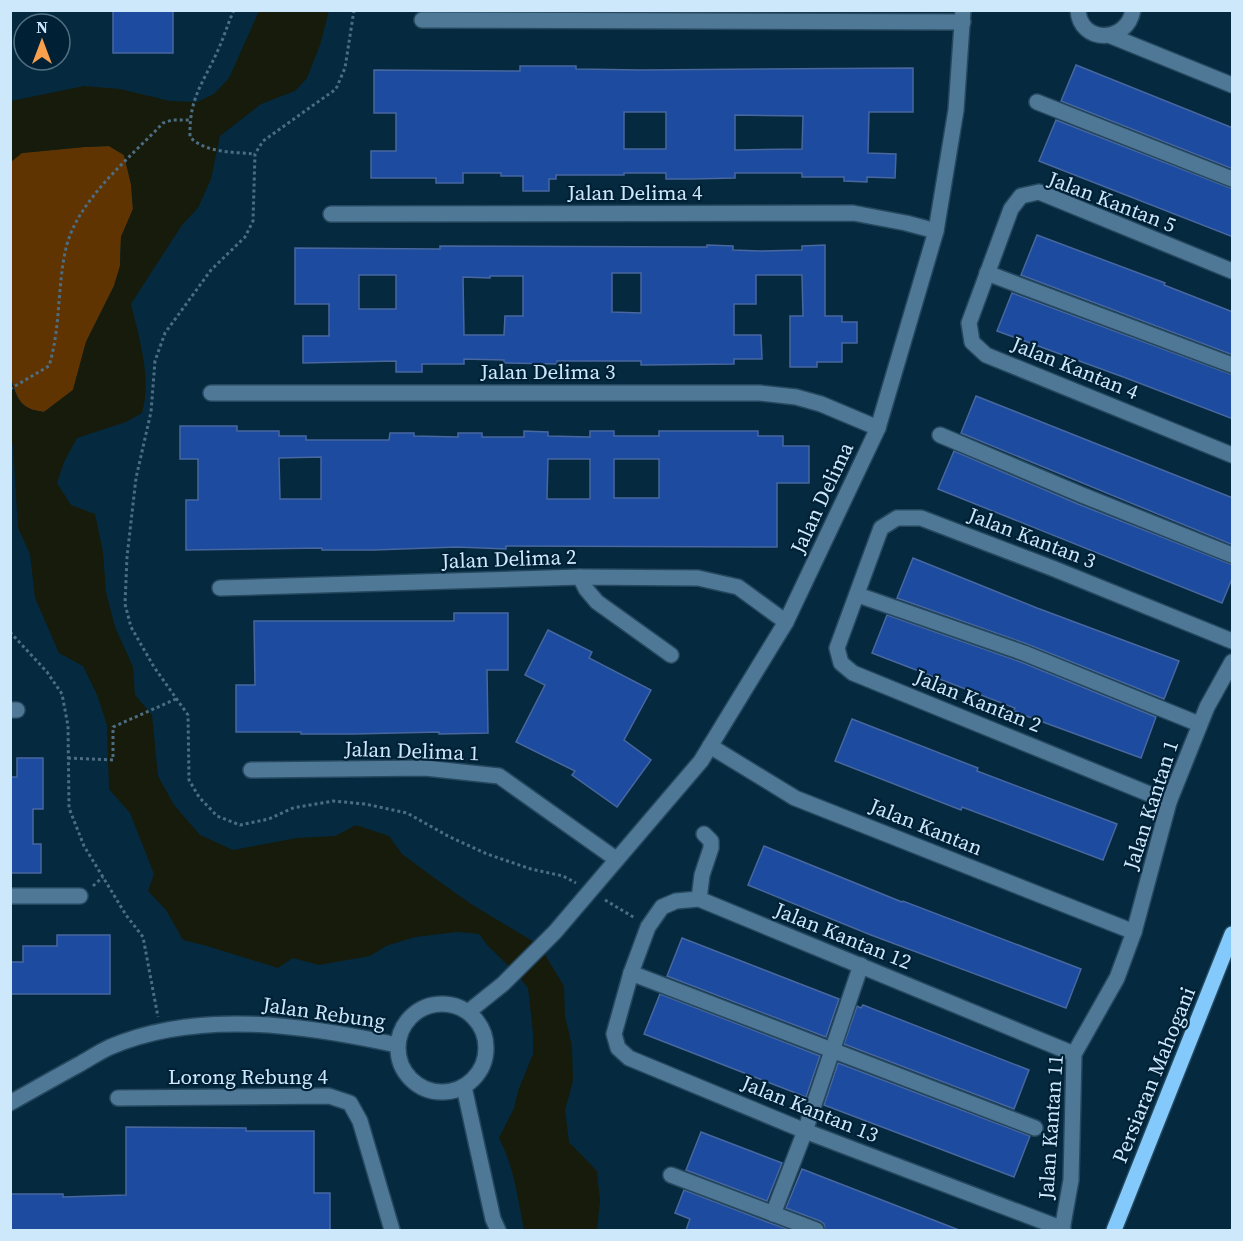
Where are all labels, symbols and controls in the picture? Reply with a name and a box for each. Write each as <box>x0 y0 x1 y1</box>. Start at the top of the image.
north arrow <box>12 12 72 72</box>
text: N <box>36 16 48 38</box>
street label: Jalan Kantan 5 <box>1043 163 1180 239</box>
street label: Jalan Delima 4 <box>566 178 703 207</box>
street label: Jalan Kantan 4 <box>1006 328 1144 406</box>
street label: Jalan Delima 3 <box>479 357 616 386</box>
street label: Jalan Delima <box>783 437 860 559</box>
street label: Jalan Kantan 3 <box>963 499 1100 575</box>
street label: Jalan Delima 2 <box>440 542 577 575</box>
street label: Jalan Kantan 2 <box>909 661 1046 739</box>
street label: Jalan Delima 1 <box>343 734 480 767</box>
street label: Jalan Kantan 1 <box>1116 736 1185 874</box>
street label: Jalan Kantan <box>864 790 987 862</box>
street label: Jalan Kantan 12 <box>769 895 916 976</box>
street label: Persiaran Mahogani <box>1105 982 1202 1167</box>
street label: Jalan Rebung <box>260 989 388 1036</box>
street label: Jalan Kantan 11 <box>1031 1053 1070 1201</box>
street label: Lorong Rebung 4 <box>168 1062 328 1091</box>
street label: Jalan Kantan 13 <box>736 1068 883 1149</box>

